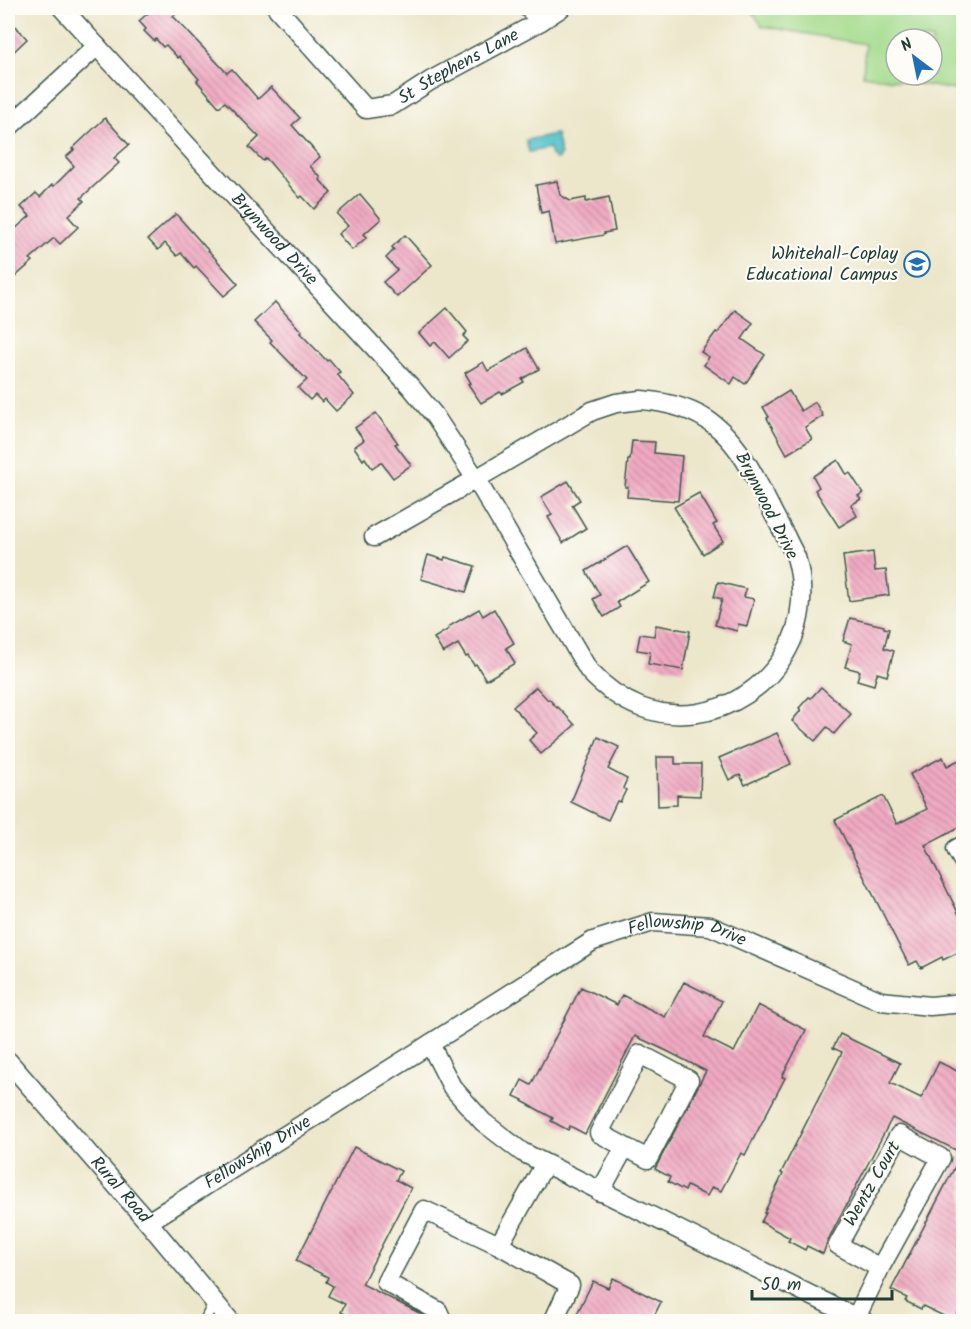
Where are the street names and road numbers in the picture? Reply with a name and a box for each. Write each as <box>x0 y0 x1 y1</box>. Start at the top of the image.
street label: St Stephens Lane <box>392 21 525 113</box>
street label: Brynwood Drive <box>224 186 325 292</box>
street label: Brynwood Drive <box>726 447 806 565</box>
street label: Fellowship Drive <box>624 908 751 955</box>
street label: Fellowship Drive <box>199 1108 317 1197</box>
street label: Wentz Court <box>837 1135 910 1232</box>
street label: Rural Road <box>83 1150 159 1231</box>

